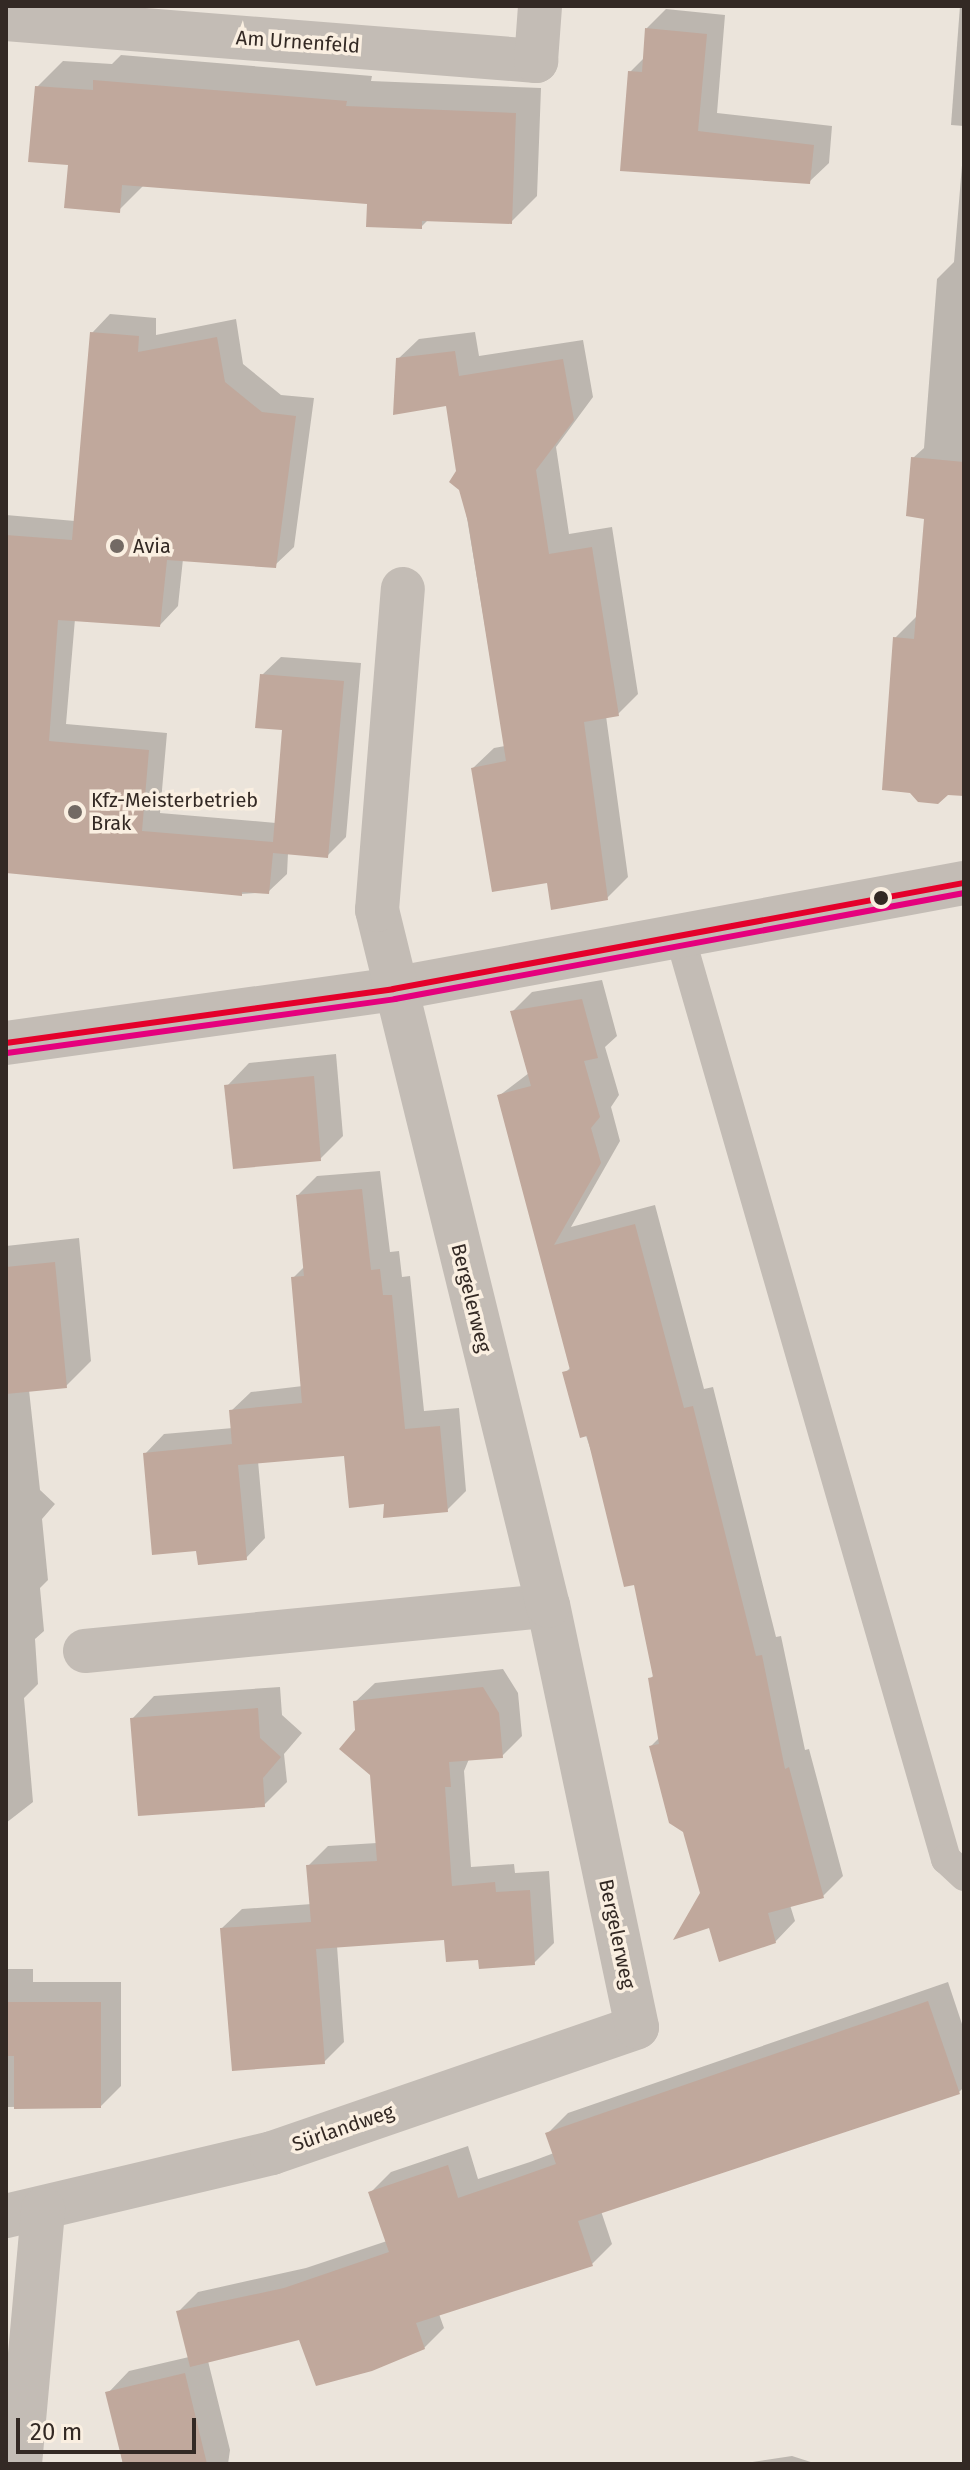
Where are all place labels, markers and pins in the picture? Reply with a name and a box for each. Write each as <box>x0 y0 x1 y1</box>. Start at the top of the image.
place label: Avia <box>133 534 171 558</box>
marker: Avia <box>108 537 126 555</box>
place label: Kfz-Meisterbetrieb Brak <box>91 788 258 835</box>
marker: Kfz-Meisterbetrieb Brak <box>66 803 84 821</box>
unlabelled marker <box>873 890 889 906</box>

